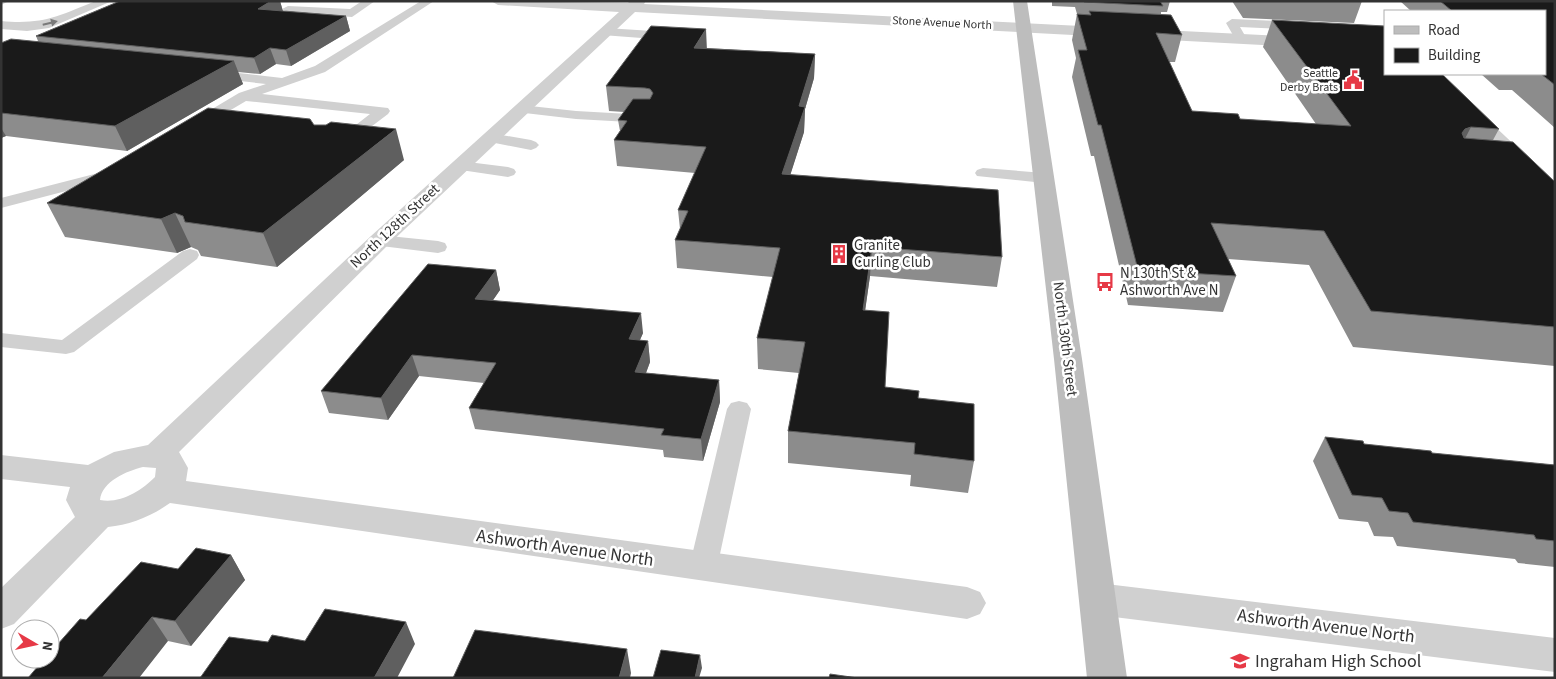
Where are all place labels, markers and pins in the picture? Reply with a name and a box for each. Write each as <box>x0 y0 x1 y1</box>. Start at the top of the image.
place label: Seattle Derby Brats <box>1280 65 1338 96</box>
public building icon: Seattle Derby Brats <box>1342 69 1364 91</box>
place label: Granite Curling Club <box>854 235 931 273</box>
building icon: Granite Curling Club <box>828 243 850 265</box>
place label: N 130th St & Ashworth Ave N <box>1120 263 1218 301</box>
bus stop icon: N 130th St & Ashworth Ave N <box>1094 271 1116 293</box>
place label: Ingraham High School <box>1255 649 1421 674</box>
school or university icon: Ingraham High School <box>1229 650 1251 672</box>

